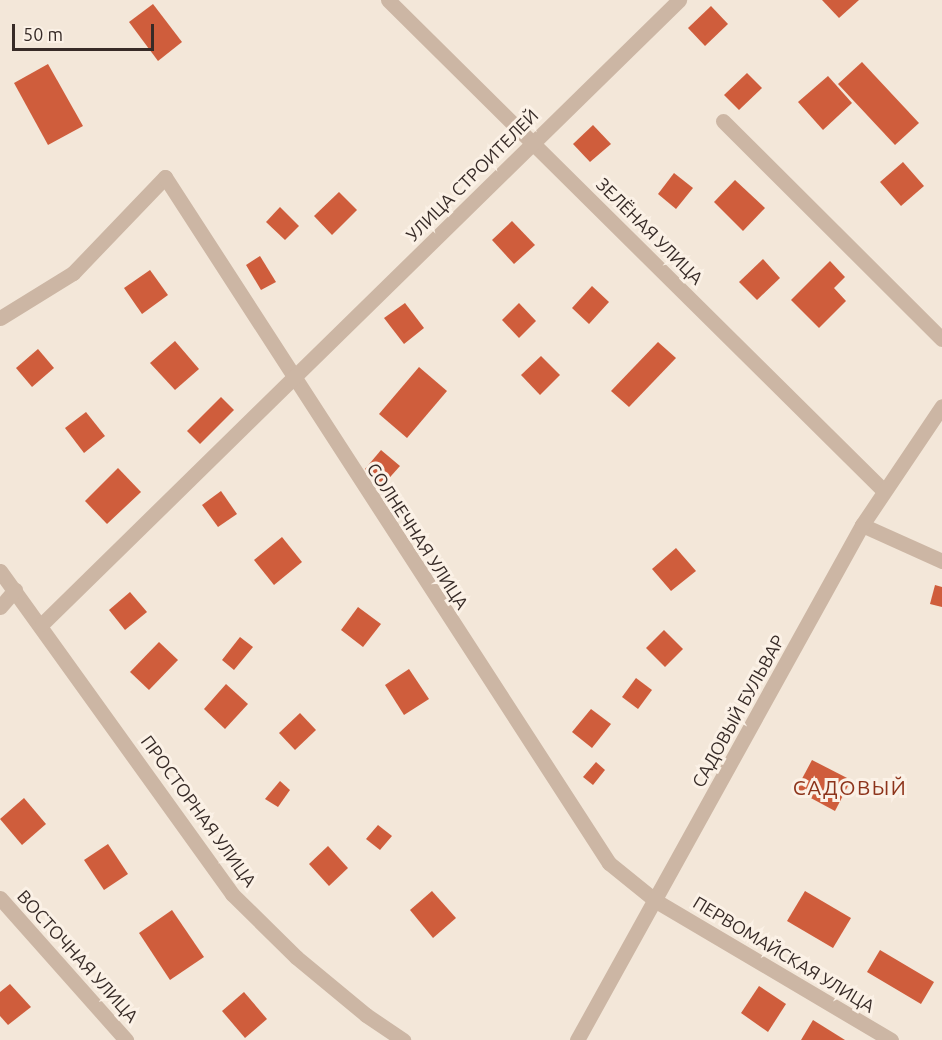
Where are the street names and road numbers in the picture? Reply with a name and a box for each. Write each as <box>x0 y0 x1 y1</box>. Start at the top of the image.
street label: УЛИЦА СТРОИТЕЛЕЙ <box>401 104 543 246</box>
street label: ЗЕЛЁНАЯ УЛИЦА <box>592 173 708 289</box>
street label: СОЛНЕЧНАЯ УЛИЦА <box>363 459 473 613</box>
street label: САДОВЫЙ БУЛЬВАР <box>687 631 789 791</box>
street label: ПРОСТОРНАЯ УЛИЦА <box>137 731 261 891</box>
street label: ВОСТОЧНАЯ УЛИЦА <box>13 885 143 1027</box>
street label: ПЕРВОМАЙСКАЯ УЛИЦА <box>689 891 879 1017</box>

